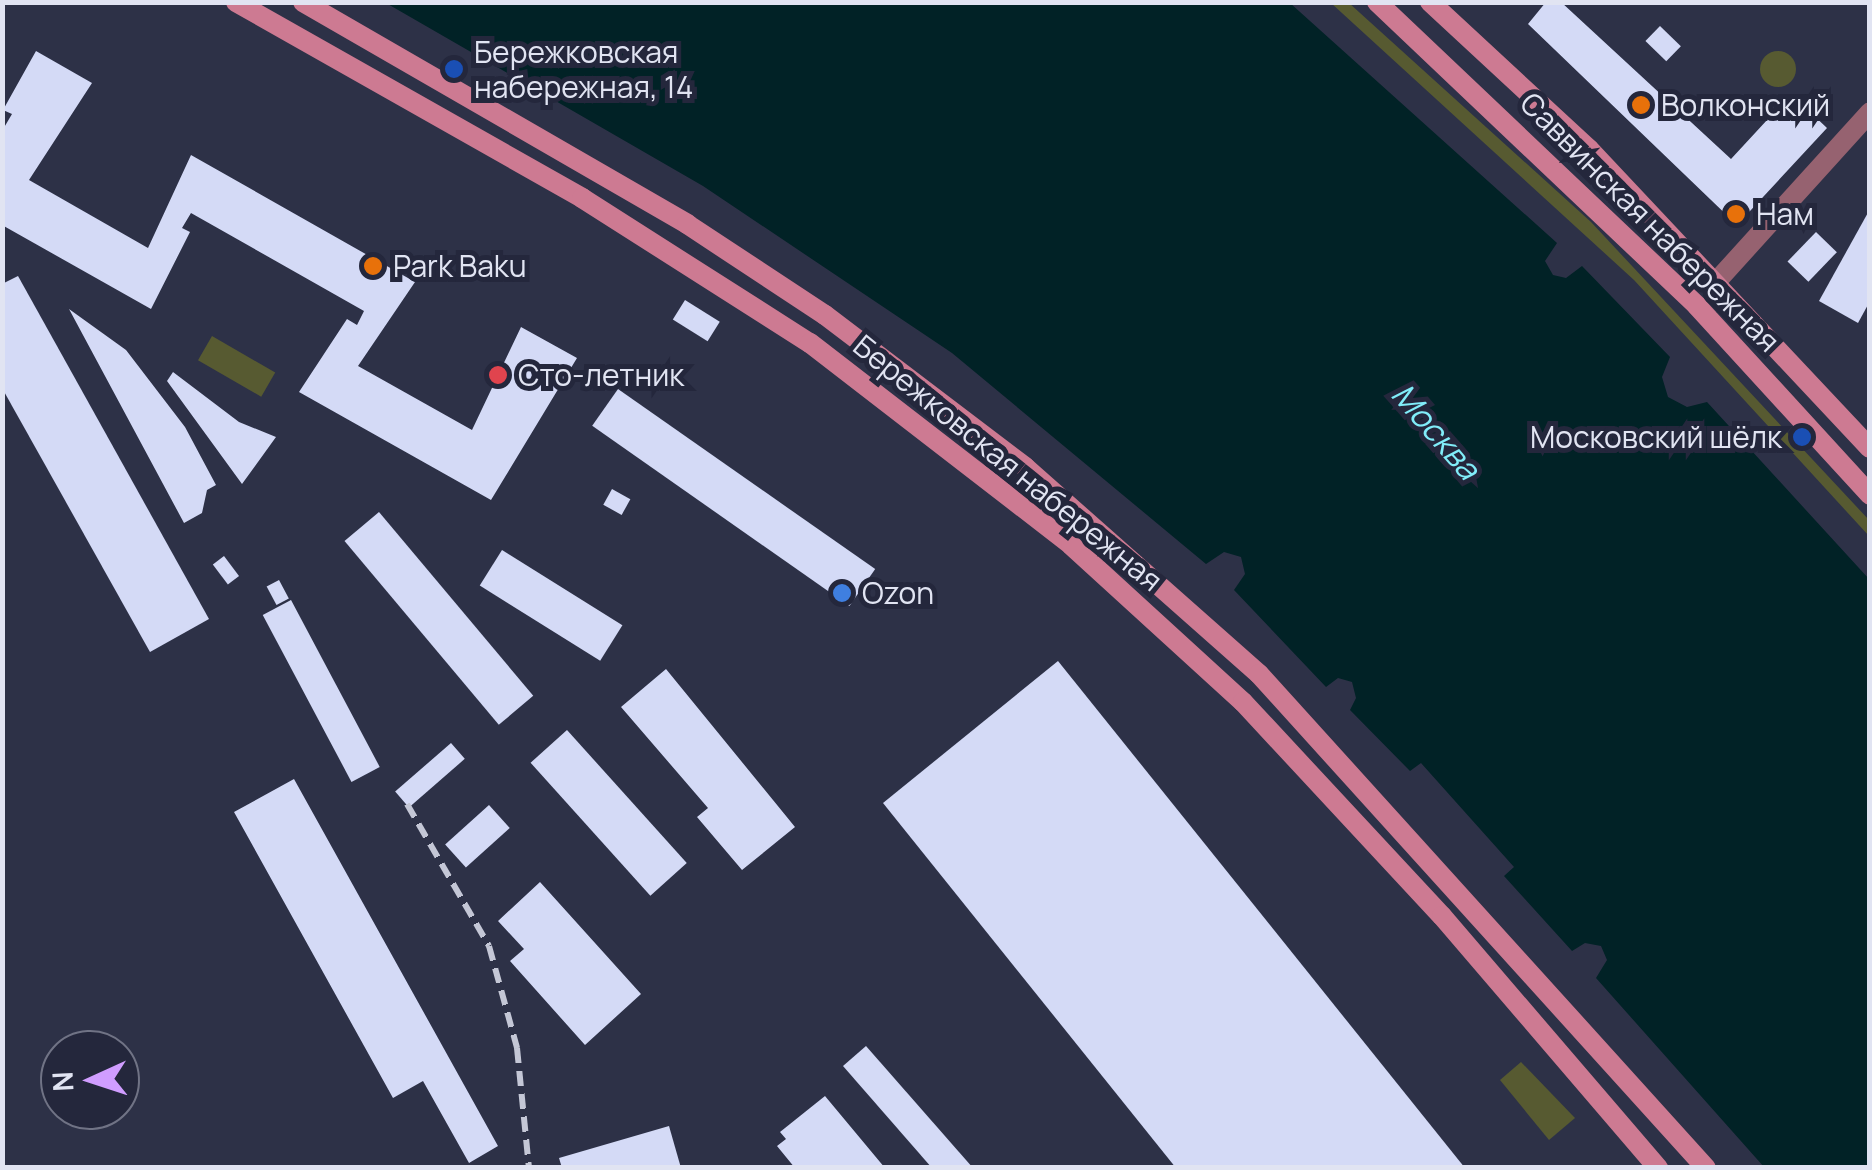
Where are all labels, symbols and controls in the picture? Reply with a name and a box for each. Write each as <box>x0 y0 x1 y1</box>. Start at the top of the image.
place label: Бережковская набережная, 14 <box>474 34 693 104</box>
marker: Бережковская набережная, 14 <box>443 58 465 80</box>
street label: Саввинская набережная <box>1513 85 1787 359</box>
place label: Волконский <box>1661 87 1830 123</box>
marker: Волконский <box>1630 94 1652 116</box>
place label: Нам <box>1756 196 1814 232</box>
marker: Нам <box>1725 203 1747 225</box>
place label: Park Baku <box>393 248 527 284</box>
marker: Park Baku <box>362 255 384 277</box>
street label: Бережковская набережная <box>847 327 1169 599</box>
place label: Сто-летник <box>518 357 684 393</box>
marker: Сто-летник <box>487 364 509 386</box>
water label: Москва <box>1384 375 1488 487</box>
place label: Московский шёлк <box>1530 419 1782 455</box>
marker: Московский шёлк <box>1791 426 1813 448</box>
place label: Ozon <box>862 575 934 611</box>
marker: Ozon <box>831 582 853 604</box>
north arrow <box>40 1030 140 1130</box>
text: N <box>43 1070 82 1093</box>

